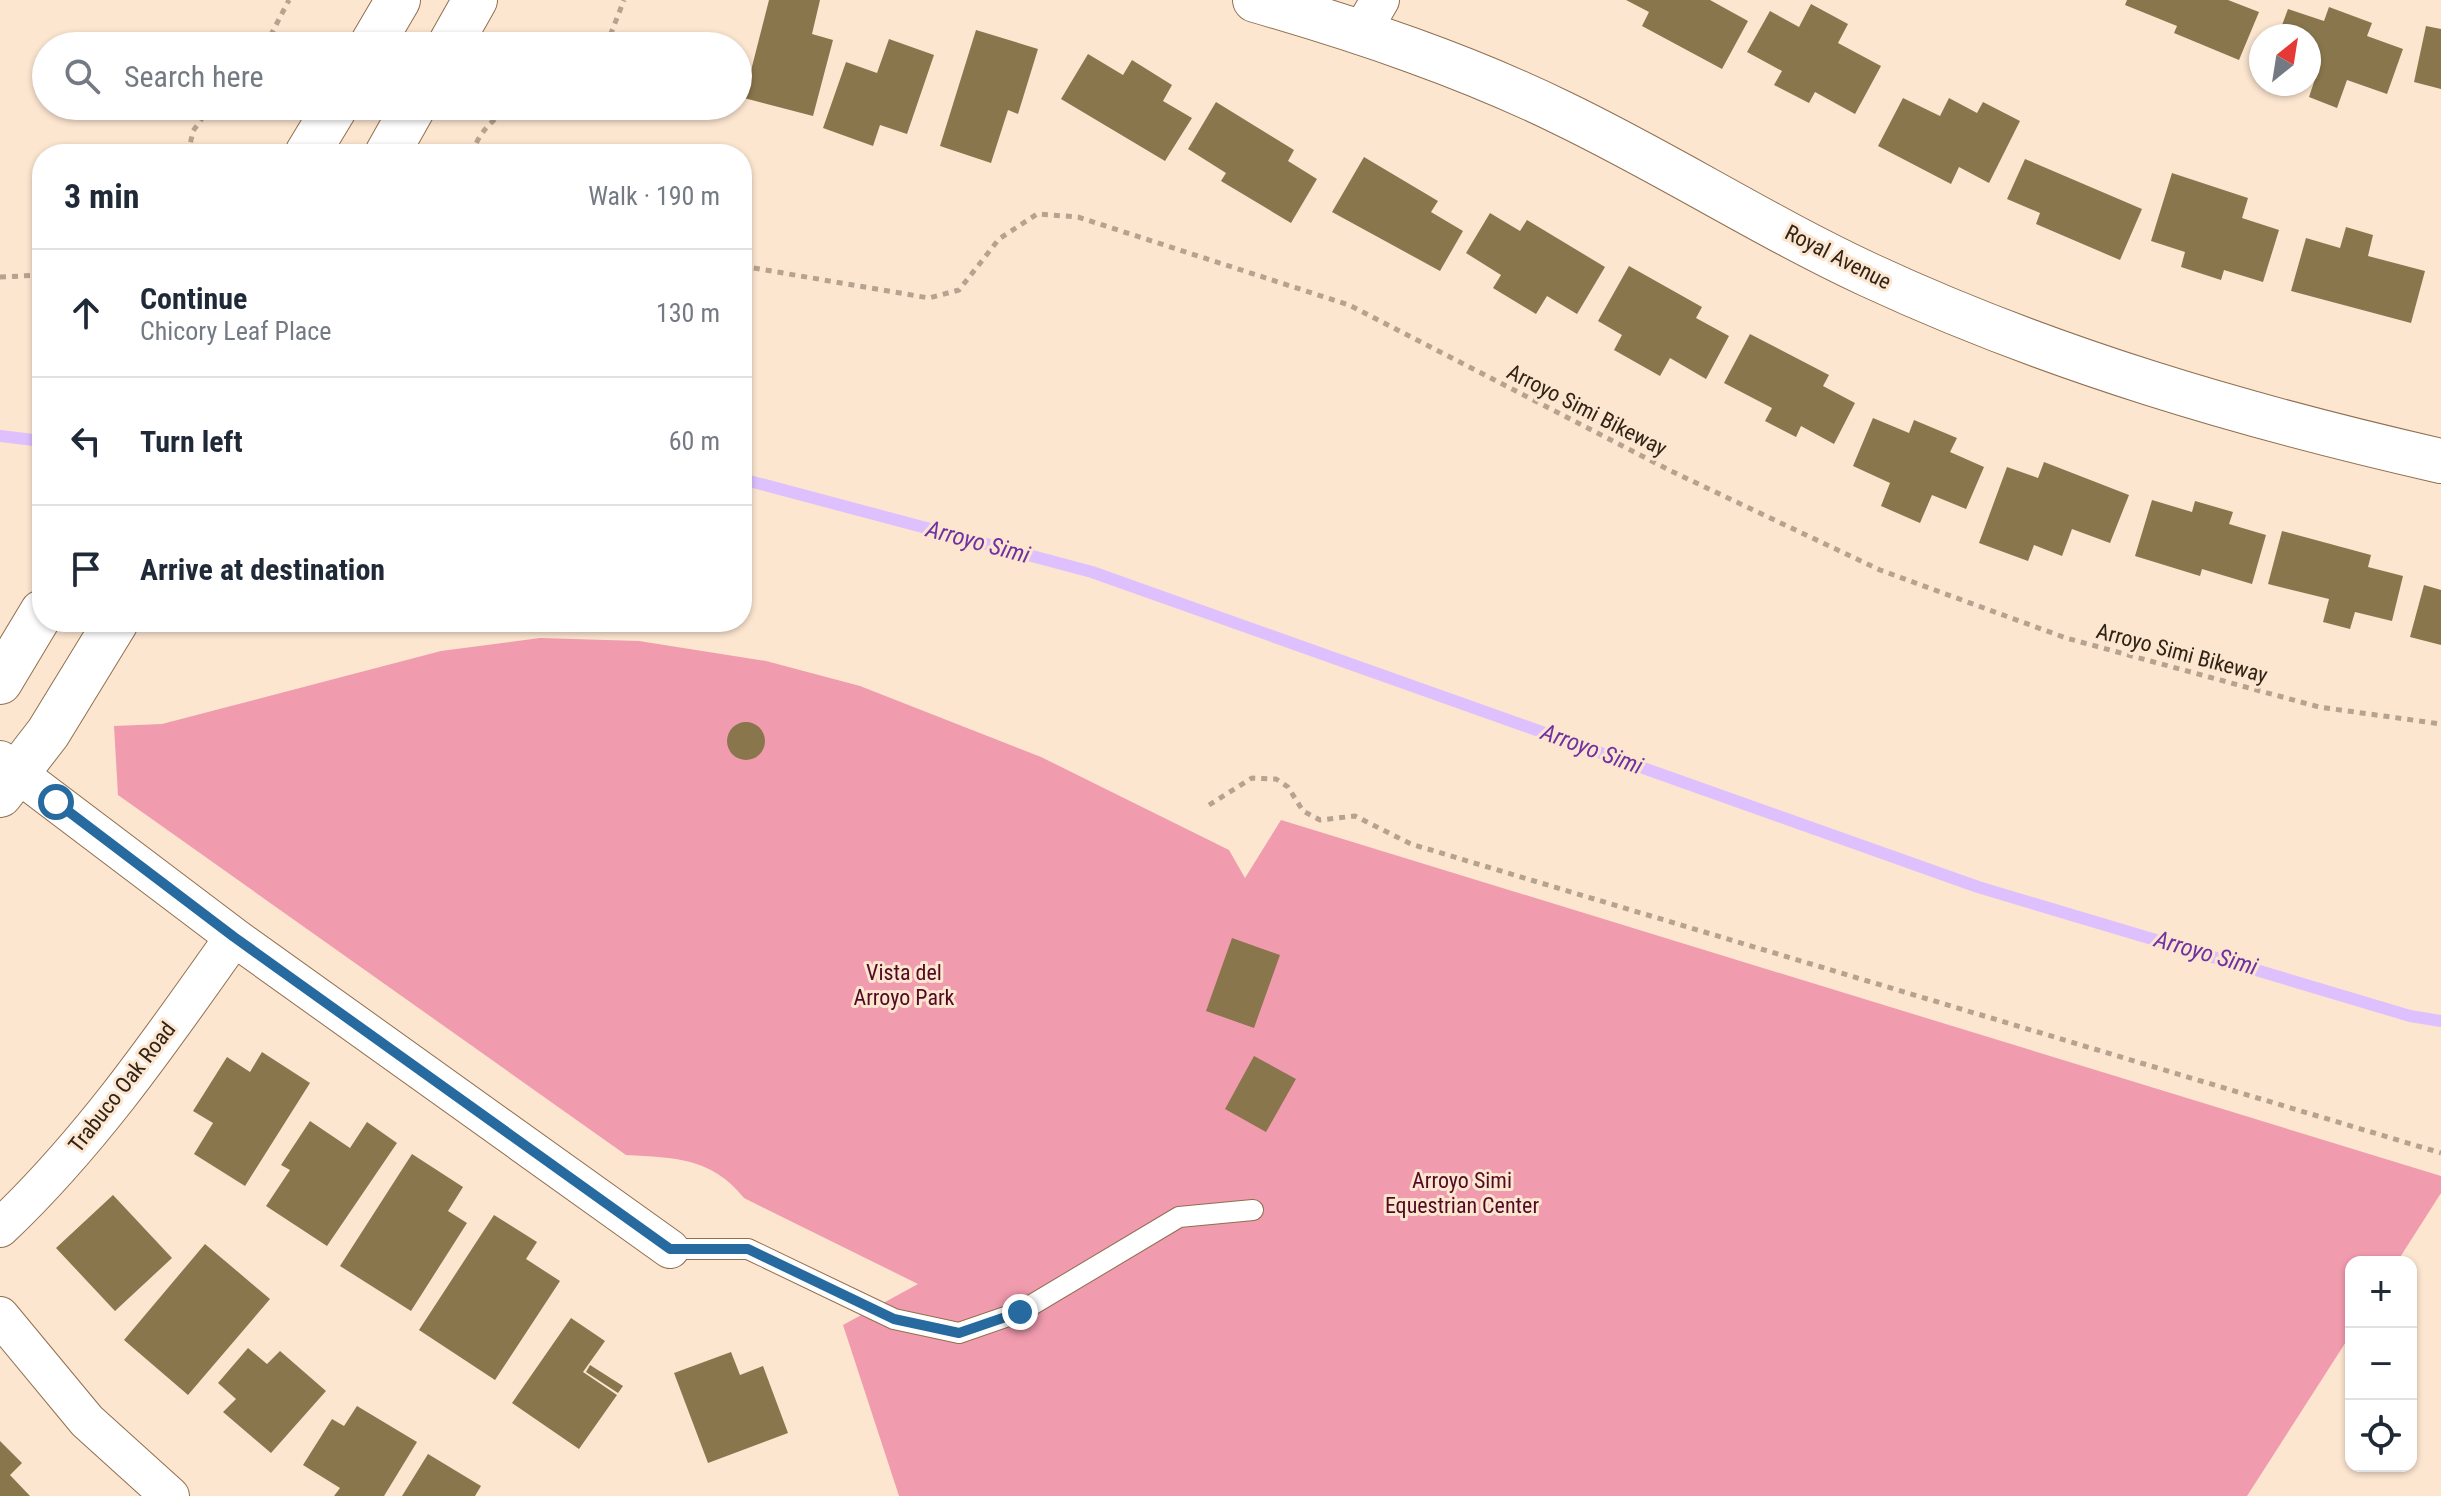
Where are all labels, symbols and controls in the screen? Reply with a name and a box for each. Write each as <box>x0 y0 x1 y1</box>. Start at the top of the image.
north arrow <box>2249 24 2321 96</box>
search box <box>32 32 752 120</box>
icon: search <box>60 54 104 98</box>
text: Search here <box>124 59 264 94</box>
text: 3 min <box>64 176 140 216</box>
text: Walk · 190 m <box>588 181 720 211</box>
street label: Royal Avenue <box>1781 220 1895 294</box>
text: Continue <box>140 281 247 316</box>
icon: ahead <box>64 291 108 335</box>
text: 130 m <box>656 298 720 328</box>
text: Chicory Leaf Place <box>140 316 332 346</box>
street label: Arroyo Simi Bikeway <box>1503 359 1671 461</box>
icon: left <box>64 419 108 463</box>
text: Turn left <box>140 424 243 459</box>
text: 60 m <box>669 426 720 456</box>
water label: Arroyo Simi <box>922 515 1033 569</box>
icon: arrive <box>64 547 108 591</box>
text: Arrive at destination <box>140 552 385 587</box>
street label: Arroyo Simi Bikeway <box>2094 618 2270 688</box>
water label: Arroyo Simi <box>1537 717 1647 780</box>
route start <box>38 784 74 820</box>
water label: Arroyo Simi <box>2150 925 2261 981</box>
park label: Vista del Arroyo Park <box>853 960 955 1010</box>
street label: Trabuco Oak Road <box>63 1017 181 1157</box>
park label: Arroyo Simi Equestrian Center <box>1385 1168 1539 1218</box>
map controls <box>2345 1256 2417 1472</box>
button: + <box>2345 1256 2417 1328</box>
route end <box>1002 1294 1038 1330</box>
button: − <box>2345 1328 2417 1400</box>
button: locate <box>2345 1400 2417 1472</box>

